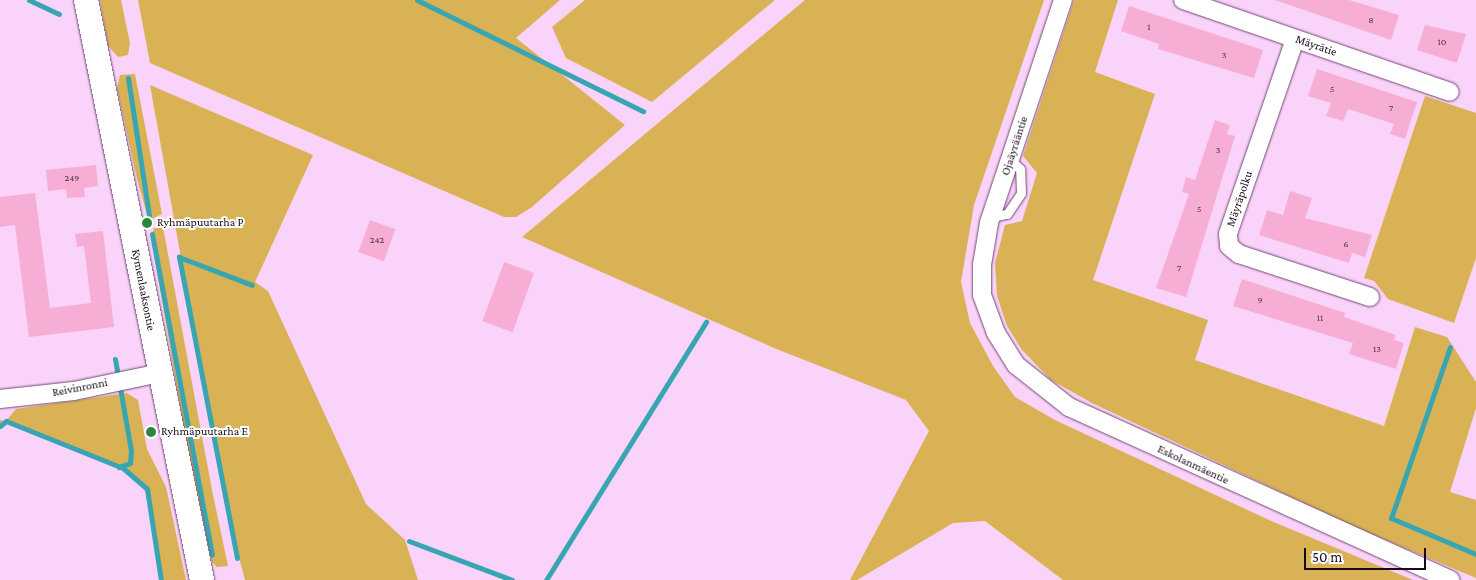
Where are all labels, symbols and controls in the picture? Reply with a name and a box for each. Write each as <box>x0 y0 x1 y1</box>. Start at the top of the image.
house number: 8 <box>1368 14 1374 26</box>
house number: 1 <box>1147 21 1151 33</box>
street label: Mäyrätie <box>1293 32 1339 60</box>
house number: 10 <box>1438 36 1446 48</box>
house number: 3 <box>1222 49 1226 61</box>
house number: 5 <box>1330 83 1334 95</box>
house number: 7 <box>1389 102 1393 114</box>
street label: Ojaäyrääntie <box>999 114 1031 178</box>
house number: 3 <box>1216 144 1220 156</box>
street label: Mäyräpolku <box>1224 169 1256 229</box>
house number: 249 <box>65 172 79 184</box>
house number: 5 <box>1197 203 1201 215</box>
place label: Ryhmäpuutarha P <box>157 216 244 230</box>
marker: Ryhmäpuutarha P <box>141 217 153 229</box>
house number: 242 <box>370 234 384 246</box>
house number: 6 <box>1343 238 1349 250</box>
street label: Kymenlaaksontie <box>128 248 158 332</box>
house number: 7 <box>1177 262 1181 274</box>
house number: 9 <box>1257 294 1263 306</box>
house number: 11 <box>1317 312 1323 324</box>
house number: 13 <box>1373 343 1381 355</box>
street label: Reivinronni <box>51 376 109 400</box>
place label: Ryhmäpuutarha E <box>161 425 248 439</box>
marker: Ryhmäpuutarha E <box>145 426 157 438</box>
street label: Eskolanmäentie <box>1155 442 1231 488</box>
scale bar <box>1306 538 1428 570</box>
text: 50 m <box>1312 549 1342 565</box>

